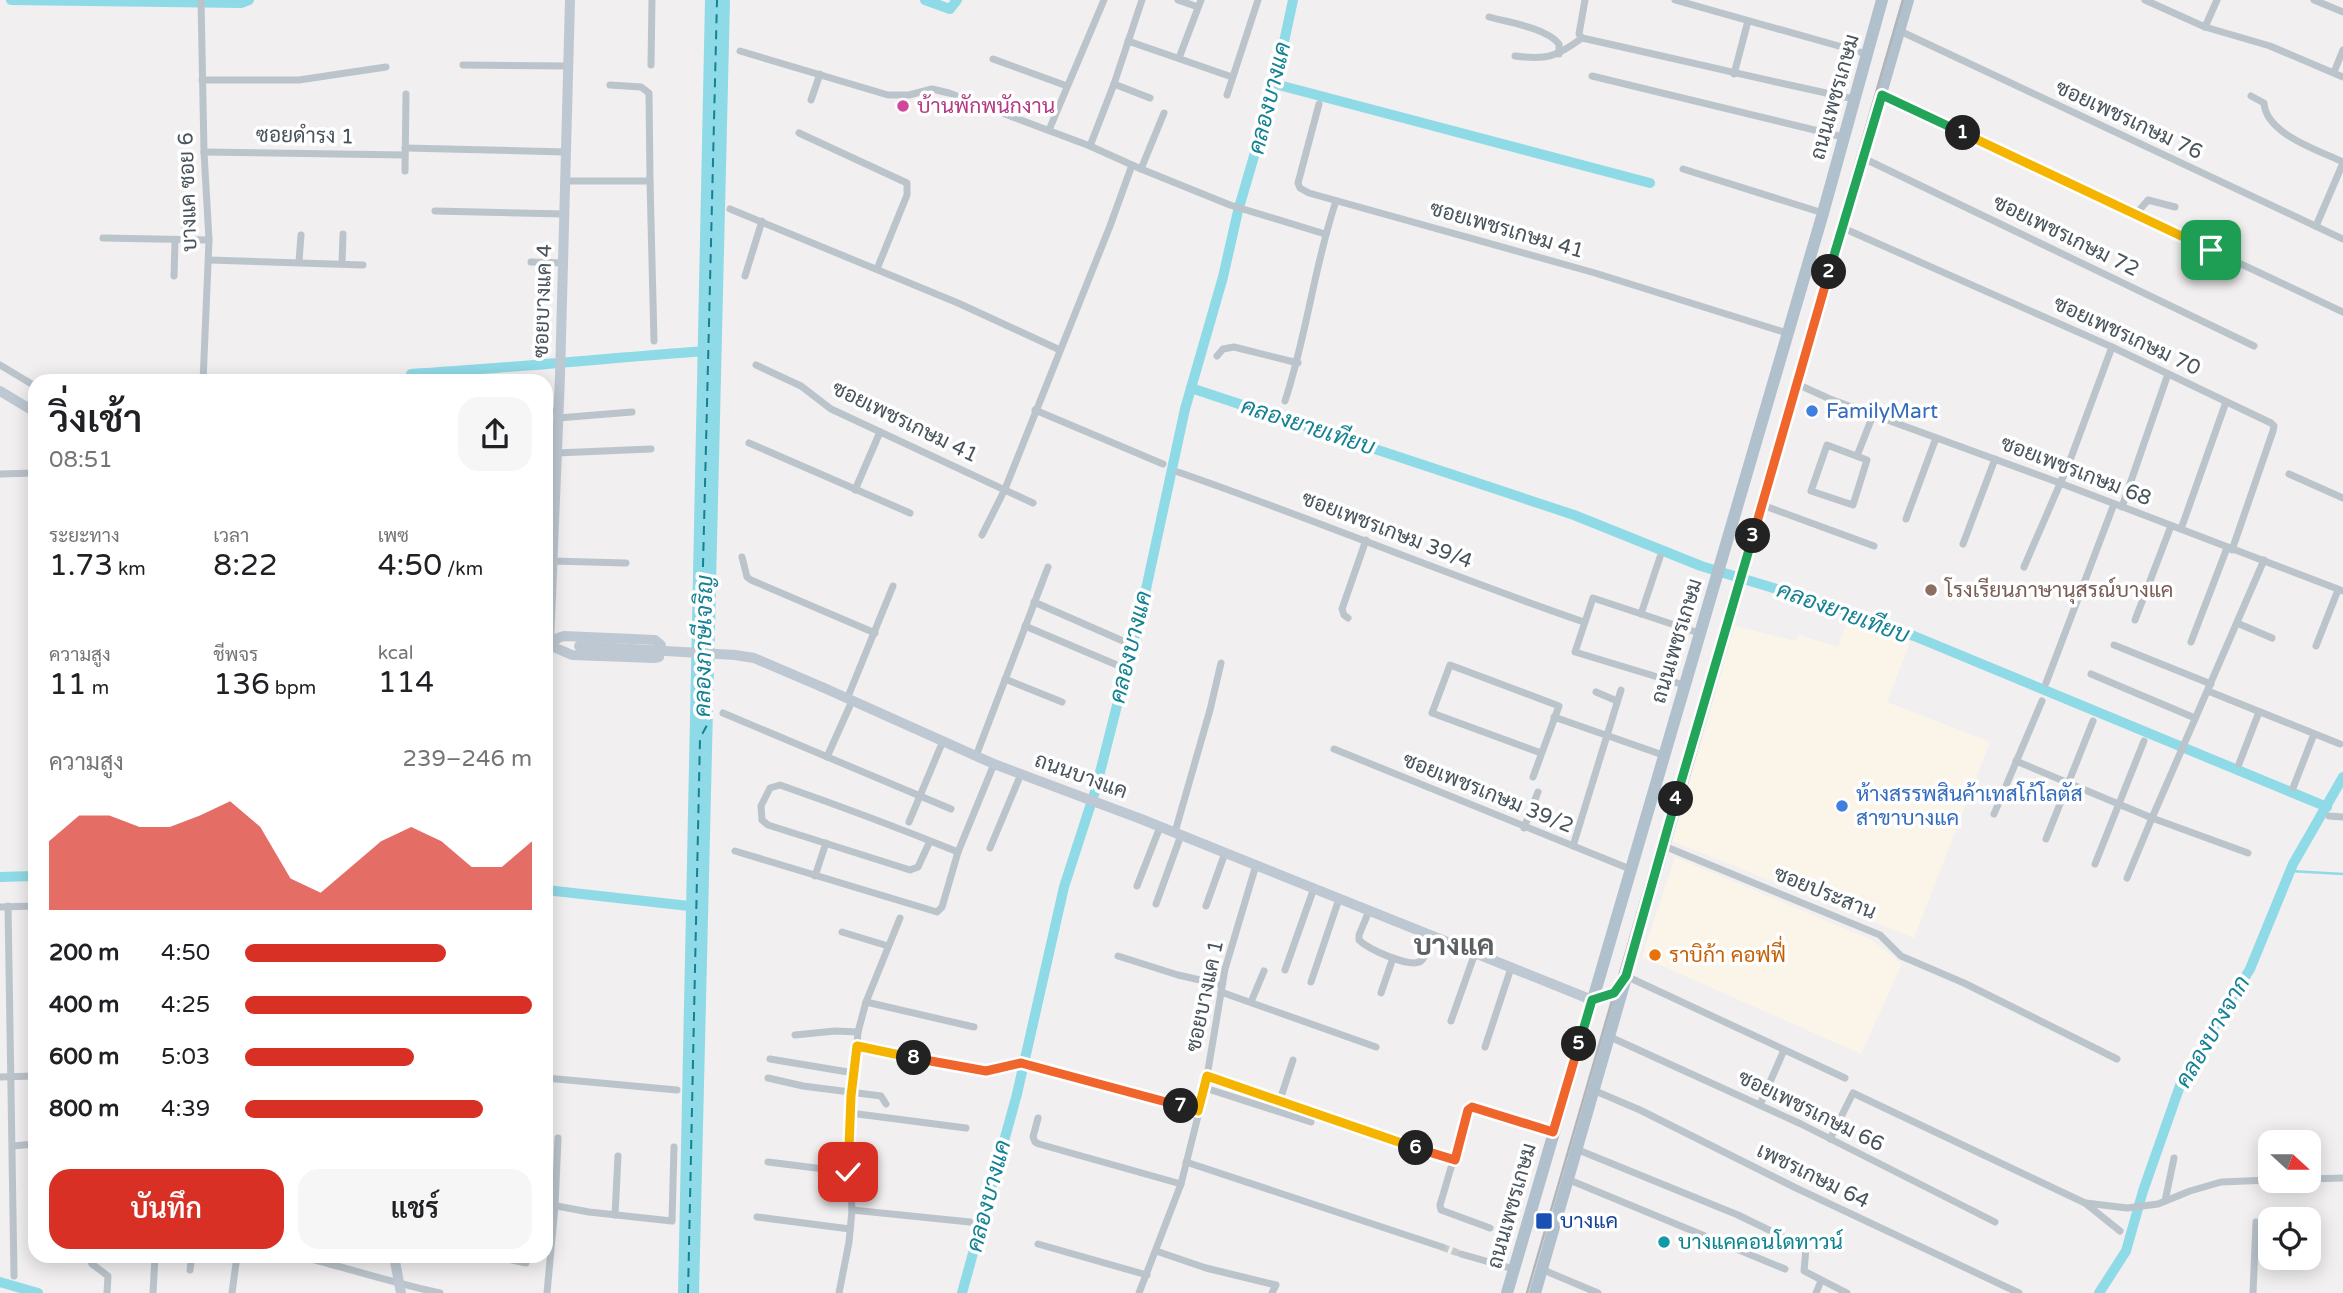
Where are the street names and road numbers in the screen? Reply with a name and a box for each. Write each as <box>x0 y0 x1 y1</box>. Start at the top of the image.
street label: ถนนเพชรเกษม <box>1805 31 1865 163</box>
street label: ซอยเพชรเกษม 76 <box>2052 75 2206 165</box>
street label: ซอยดำรง 1 <box>256 123 354 149</box>
street label: บางแค ซอย 6 <box>173 132 203 252</box>
street label: ซอยเพชรเกษม 72 <box>1989 190 2143 282</box>
street label: ซอยเพชรเกษม 41 <box>1427 196 1587 264</box>
street label: ซอยบางแค 4 <box>529 244 557 358</box>
street label: ซอยเพชรเกษม 70 <box>2050 291 2204 381</box>
street label: ซอยเพชรเกษม 41 <box>828 376 982 468</box>
street label: ซอยเพชรเกษม 68 <box>1997 431 2155 511</box>
street label: ซอยเพชรเกษม 39/4 <box>1298 486 1476 574</box>
street label: ถนนเพชรเกษม <box>1646 576 1708 706</box>
street label: ซอยเพชรเกษม 39/2 <box>1399 747 1577 839</box>
street label: ถนนบางแค <box>1031 748 1131 804</box>
street label: ซอยประสาน <box>1770 861 1880 925</box>
street label: ซอยบางแค 1 <box>1181 938 1229 1054</box>
street label: ซอยเพชรเกษม 66 <box>1734 1065 1888 1157</box>
street label: เพชรเกษม 64 <box>1753 1138 1873 1214</box>
street label: ถนนเพชรเกษม <box>1482 1140 1542 1272</box>

